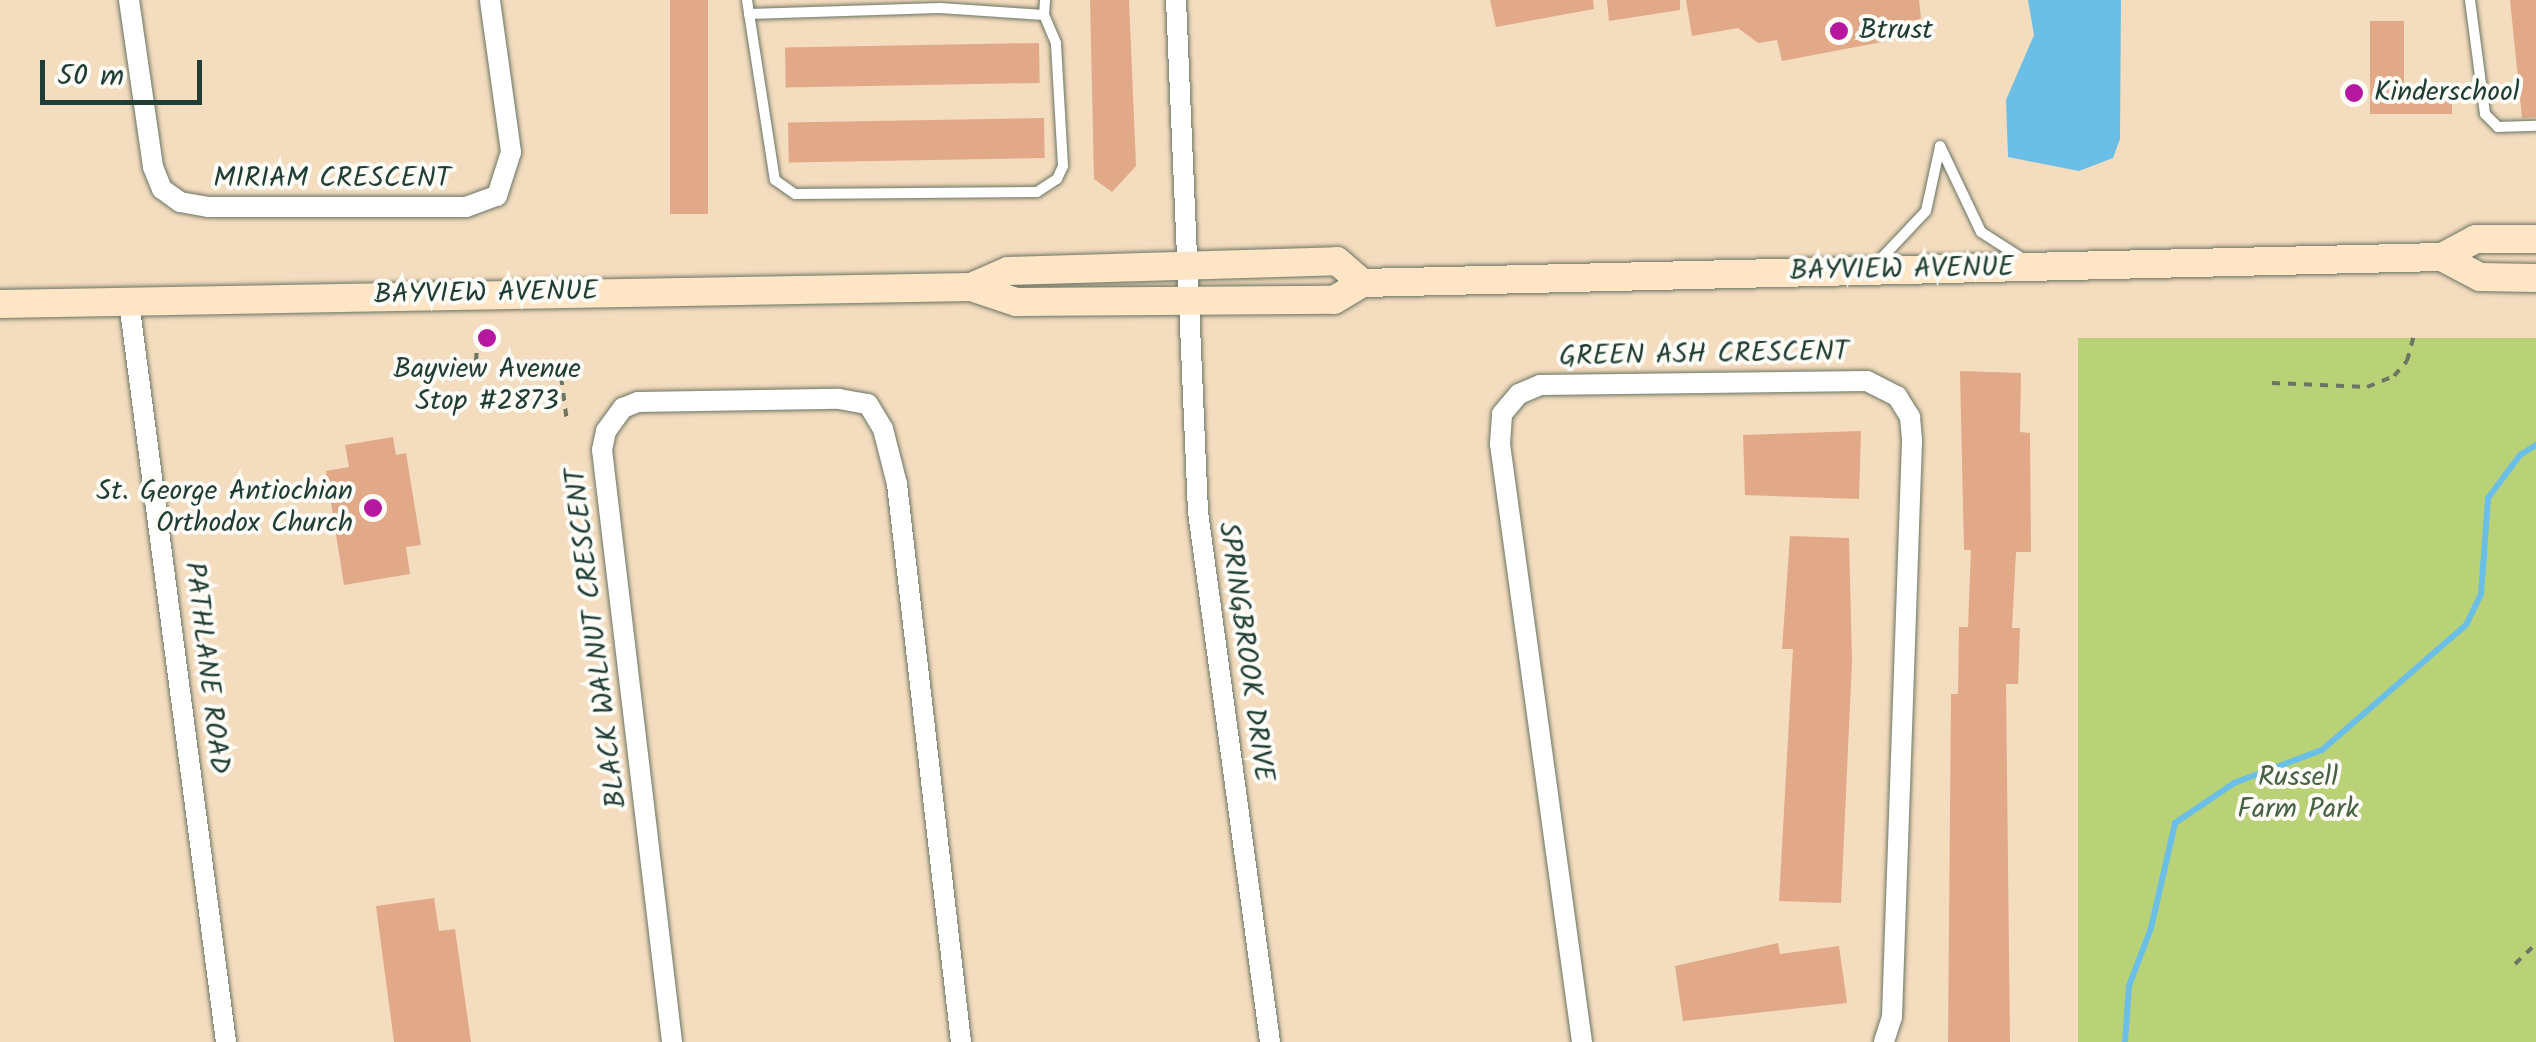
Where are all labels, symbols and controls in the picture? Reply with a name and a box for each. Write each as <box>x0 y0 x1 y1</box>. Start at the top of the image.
place label: Btrust <box>1859 14 1933 48</box>
marker: Btrust <box>1828 20 1850 42</box>
scale bar <box>45 40 208 102</box>
text: 50 m <box>57 53 124 101</box>
place label: Kinderschool <box>2374 76 2520 110</box>
marker: Kinderschool <box>2343 82 2365 104</box>
street label: MIRIAM CRESCENT <box>213 162 451 196</box>
street label: BAYVIEW AVENUE <box>1790 251 2014 289</box>
street label: BAYVIEW AVENUE <box>374 275 598 313</box>
marker: Bayview Avenue Stop #2873 <box>476 327 498 349</box>
street label: GREEN ASH CRESCENT <box>1559 336 1849 374</box>
place label: Bayview Avenue Stop #2873 <box>393 353 581 419</box>
street label: BLACK WALNUT CRESCENT <box>559 466 635 810</box>
place label: St. George Antiochian Orthodox Church <box>96 475 353 541</box>
marker: St. George Antiochian Orthodox Church <box>362 497 384 519</box>
street label: SPRINGBROOK DRIVE <box>1210 520 1280 784</box>
street label: PATHLANE ROAD <box>176 560 236 776</box>
park label: Russell Farm Park <box>2237 761 2359 827</box>

